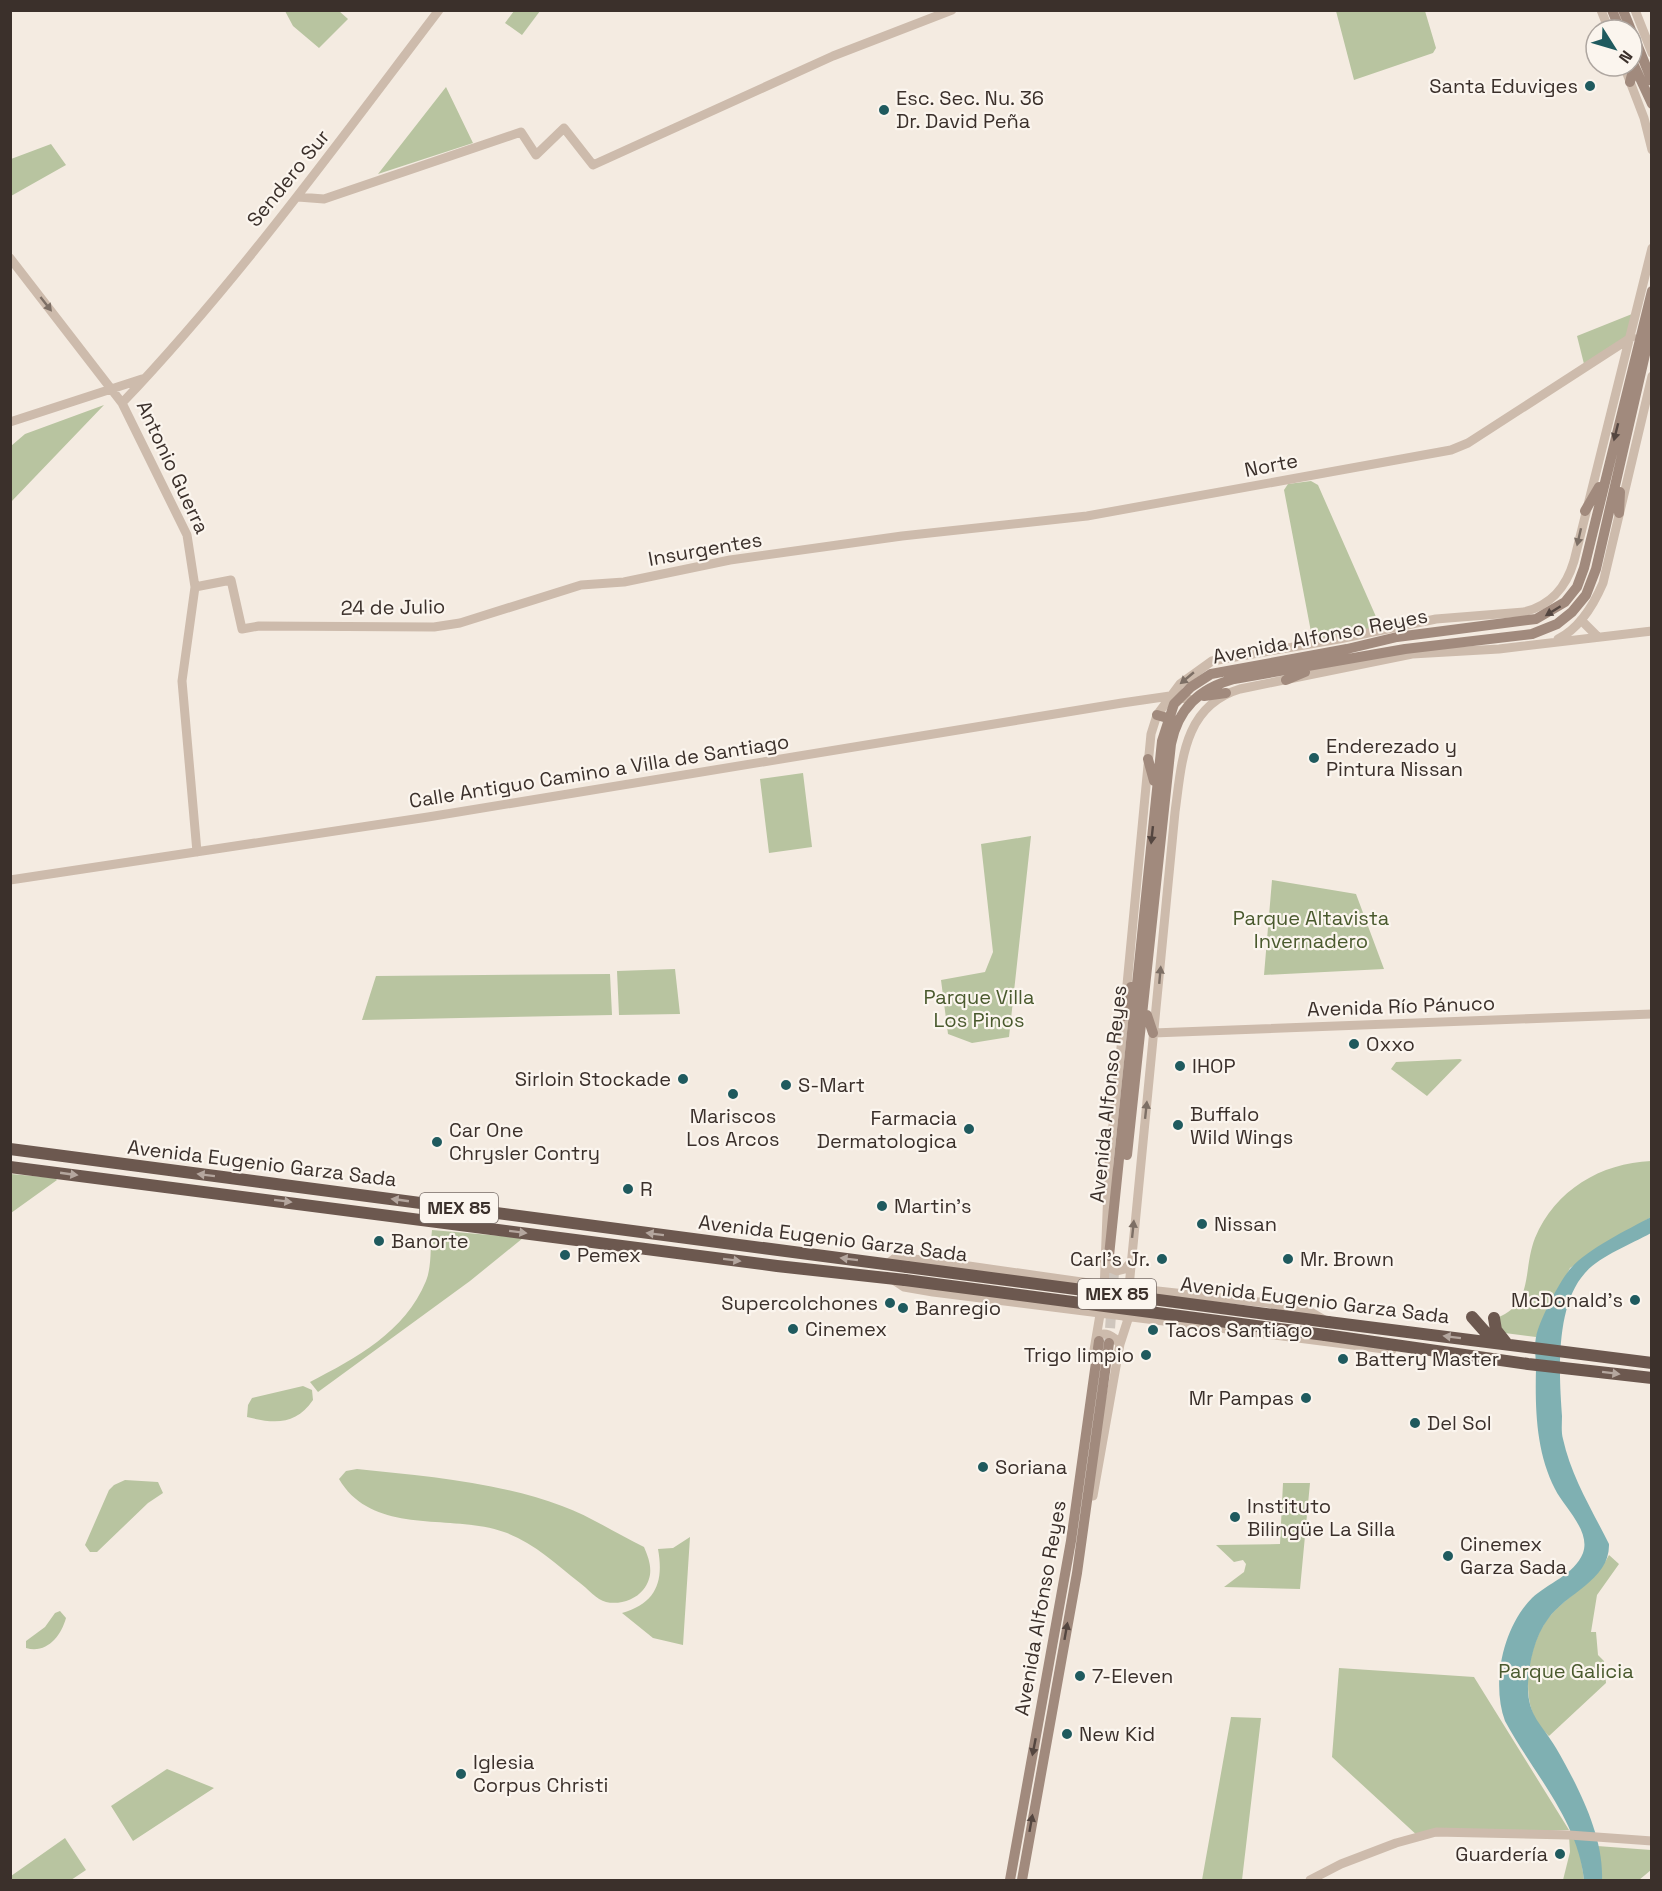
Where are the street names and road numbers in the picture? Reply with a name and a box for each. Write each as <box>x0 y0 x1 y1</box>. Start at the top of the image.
street label: Sendero Sur <box>241 124 335 232</box>
street label: Antonio Guerra <box>131 396 215 538</box>
street label: Norte <box>1242 447 1300 483</box>
street label: Insurgentes <box>646 526 764 572</box>
street label: 24 de Julio <box>340 593 446 621</box>
street label: Avenida Alfonso Reyes <box>1210 602 1430 670</box>
street label: Calle Antiguo Camino a Villa de Santiago <box>407 728 791 814</box>
street label: Avenida Alfonso Reyes <box>1084 984 1132 1204</box>
street label: Avenida Río Pánuco <box>1307 990 1495 1022</box>
street label: Avenida Eugenio Garza Sada <box>126 1134 398 1192</box>
road number: MEX 85 <box>420 1193 498 1223</box>
street label: Avenida Eugenio Garza Sada <box>697 1209 969 1267</box>
street label: Avenida Eugenio Garza Sada <box>1179 1271 1451 1329</box>
road number: MEX 85 <box>1078 1279 1156 1309</box>
street label: Avenida Alfonso Reyes <box>1008 1498 1072 1718</box>

